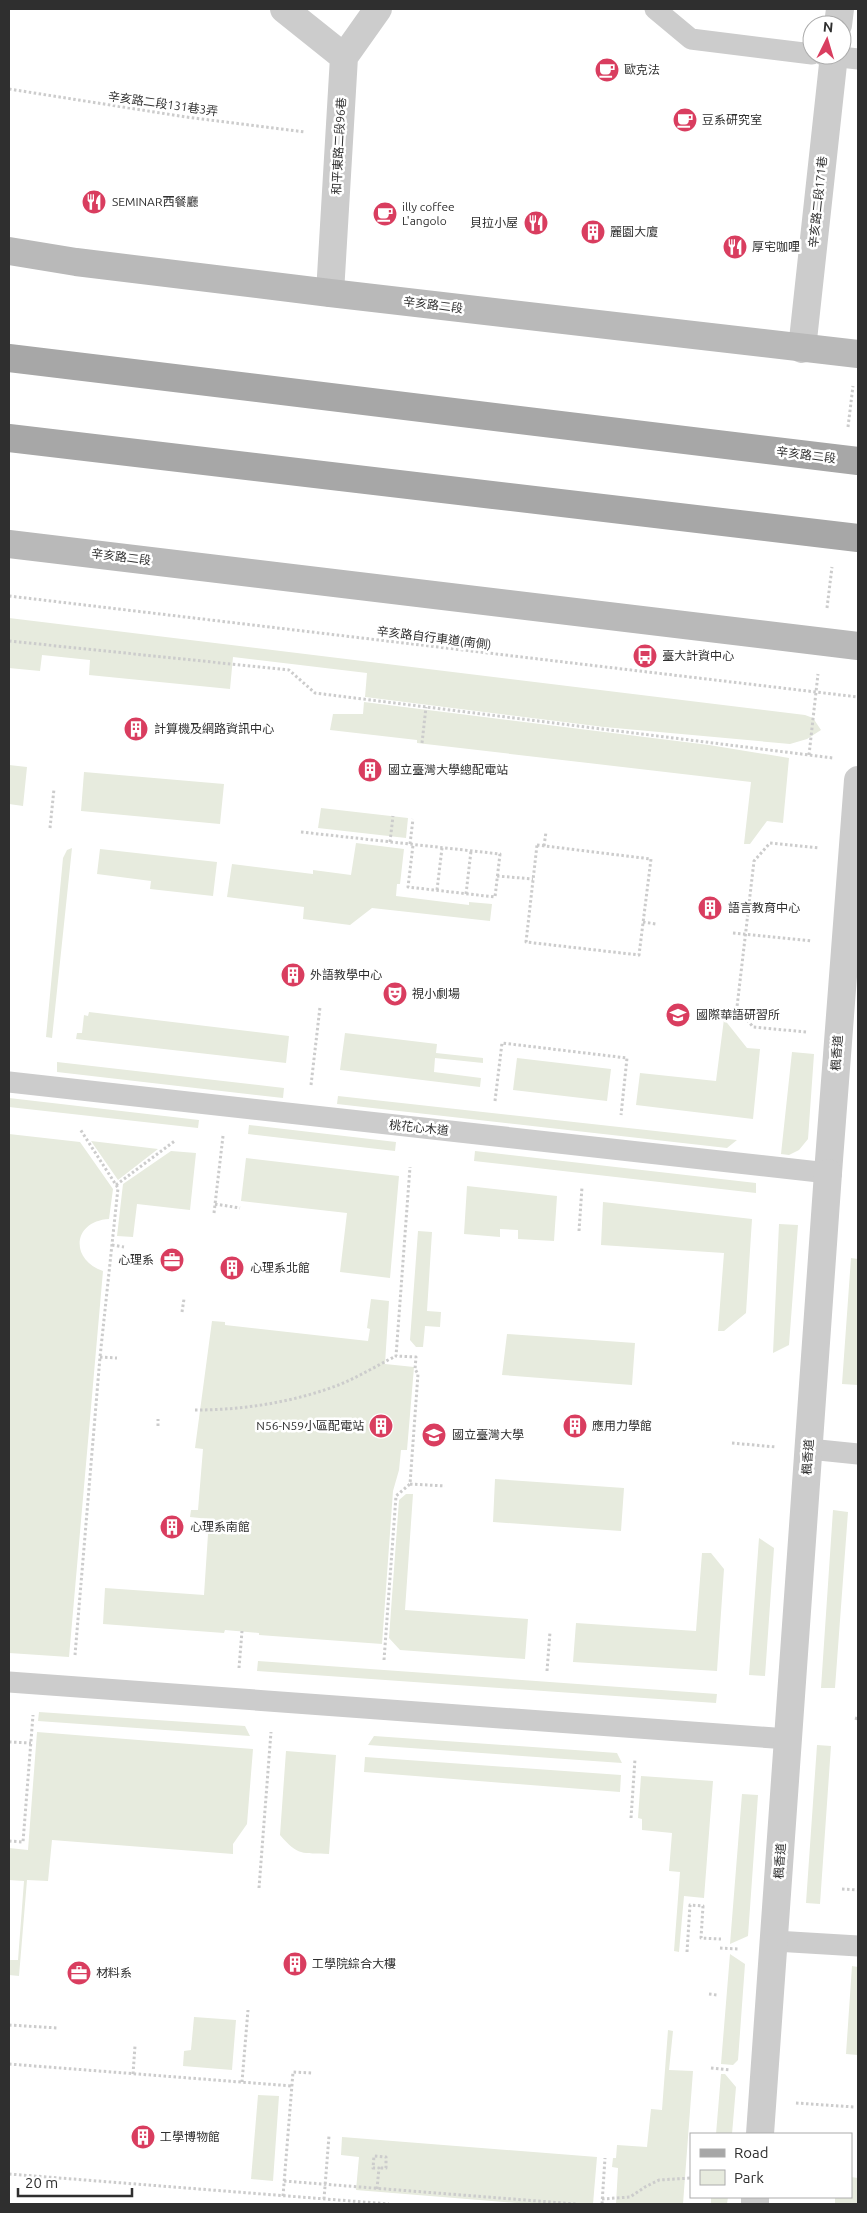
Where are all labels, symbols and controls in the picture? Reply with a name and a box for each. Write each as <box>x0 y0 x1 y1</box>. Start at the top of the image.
north arrow <box>802 15 852 65</box>
text: N <box>822 19 834 35</box>
cafe icon: 歐克法 <box>594 57 620 83</box>
place label: 歐克法 <box>624 63 660 76</box>
street label: 辛亥路二段131巷3弄 <box>107 89 219 118</box>
street label: 和平東路二段96巷 <box>329 97 348 195</box>
cafe icon: 豆系研究室 <box>672 107 698 133</box>
place label: 豆系研究室 <box>702 113 762 126</box>
street label: 辛亥路二段171巷 <box>806 155 829 249</box>
restaurant icon: SEMINAR西餐廳 <box>81 189 107 215</box>
place label: SEMINAR西餐廳 <box>112 195 198 208</box>
place label: illy coffee L'angolo <box>402 200 455 227</box>
cafe icon: illy coffee L'angolo <box>372 201 398 227</box>
restaurant icon: 貝拉小屋 <box>523 210 549 236</box>
place label: 貝拉小屋 <box>470 216 518 229</box>
building icon: 麗園大廈 <box>580 219 606 245</box>
place label: 麗園大廈 <box>610 225 658 238</box>
restaurant icon: 厚宅咖哩 <box>722 234 748 260</box>
place label: 厚宅咖哩 <box>752 240 800 253</box>
street label: 辛亥路二段 <box>402 294 464 315</box>
street label: 辛亥路二段 <box>775 444 837 465</box>
street label: 辛亥路二段 <box>90 546 152 567</box>
street label: 辛亥路自行車道(南側) <box>376 624 492 652</box>
bus stop icon: 臺大計資中心 <box>632 643 658 669</box>
place label: 臺大計資中心 <box>662 649 734 662</box>
building icon: 計算機及網路資訊中心 <box>123 716 149 742</box>
place label: 計算機及網路資訊中心 <box>154 722 274 735</box>
building icon: 國立臺灣大學總配電站 <box>357 757 383 783</box>
place label: 國立臺灣大學總配電站 <box>388 763 508 776</box>
building icon: 語言教育中心 <box>697 895 723 921</box>
place label: 語言教育中心 <box>728 901 800 914</box>
building icon: 外語教學中心 <box>280 962 306 988</box>
place label: 外語教學中心 <box>310 968 382 981</box>
theatre icon: 視小劇場 <box>382 981 408 1007</box>
place label: 視小劇場 <box>412 987 460 1000</box>
school or university icon: 國際華語研習所 <box>665 1002 691 1028</box>
place label: 國際華語研習所 <box>696 1008 780 1021</box>
street label: 楓香道 <box>829 1035 844 1071</box>
street label: 桃花心木道 <box>389 1118 450 1137</box>
office icon: 心理系 <box>159 1247 185 1273</box>
place label: 心理系 <box>118 1253 154 1266</box>
building icon: 心理系北館 <box>219 1255 245 1281</box>
place label: 心理系北館 <box>250 1261 310 1274</box>
building icon: N56-N59小區配電站 <box>368 1413 394 1439</box>
building icon: 應用力學館 <box>562 1413 588 1439</box>
place label: N56-N59小區配電站 <box>256 1419 364 1432</box>
place label: 應用力學館 <box>592 1419 652 1432</box>
school or university icon: 國立臺灣大學 <box>421 1422 447 1448</box>
place label: 國立臺灣大學 <box>452 1428 524 1441</box>
street label: 楓香道 <box>800 1439 815 1475</box>
building icon: 心理系南館 <box>159 1514 185 1540</box>
place label: 心理系南館 <box>190 1520 250 1533</box>
street label: 楓香道 <box>772 1843 787 1879</box>
building icon: 工學院綜合大樓 <box>282 1951 308 1977</box>
place label: 工學院綜合大樓 <box>312 1957 396 1970</box>
office icon: 材料系 <box>66 1960 92 1986</box>
place label: 材料系 <box>96 1966 132 1979</box>
building icon: 工學博物館 <box>130 2124 156 2150</box>
place label: 工學博物館 <box>160 2130 220 2143</box>
legend <box>690 2133 852 2198</box>
text: Road <box>734 2144 769 2161</box>
scale bar <box>18 2166 131 2198</box>
text: Park <box>734 2169 764 2186</box>
text: 20 m <box>25 2174 58 2191</box>

